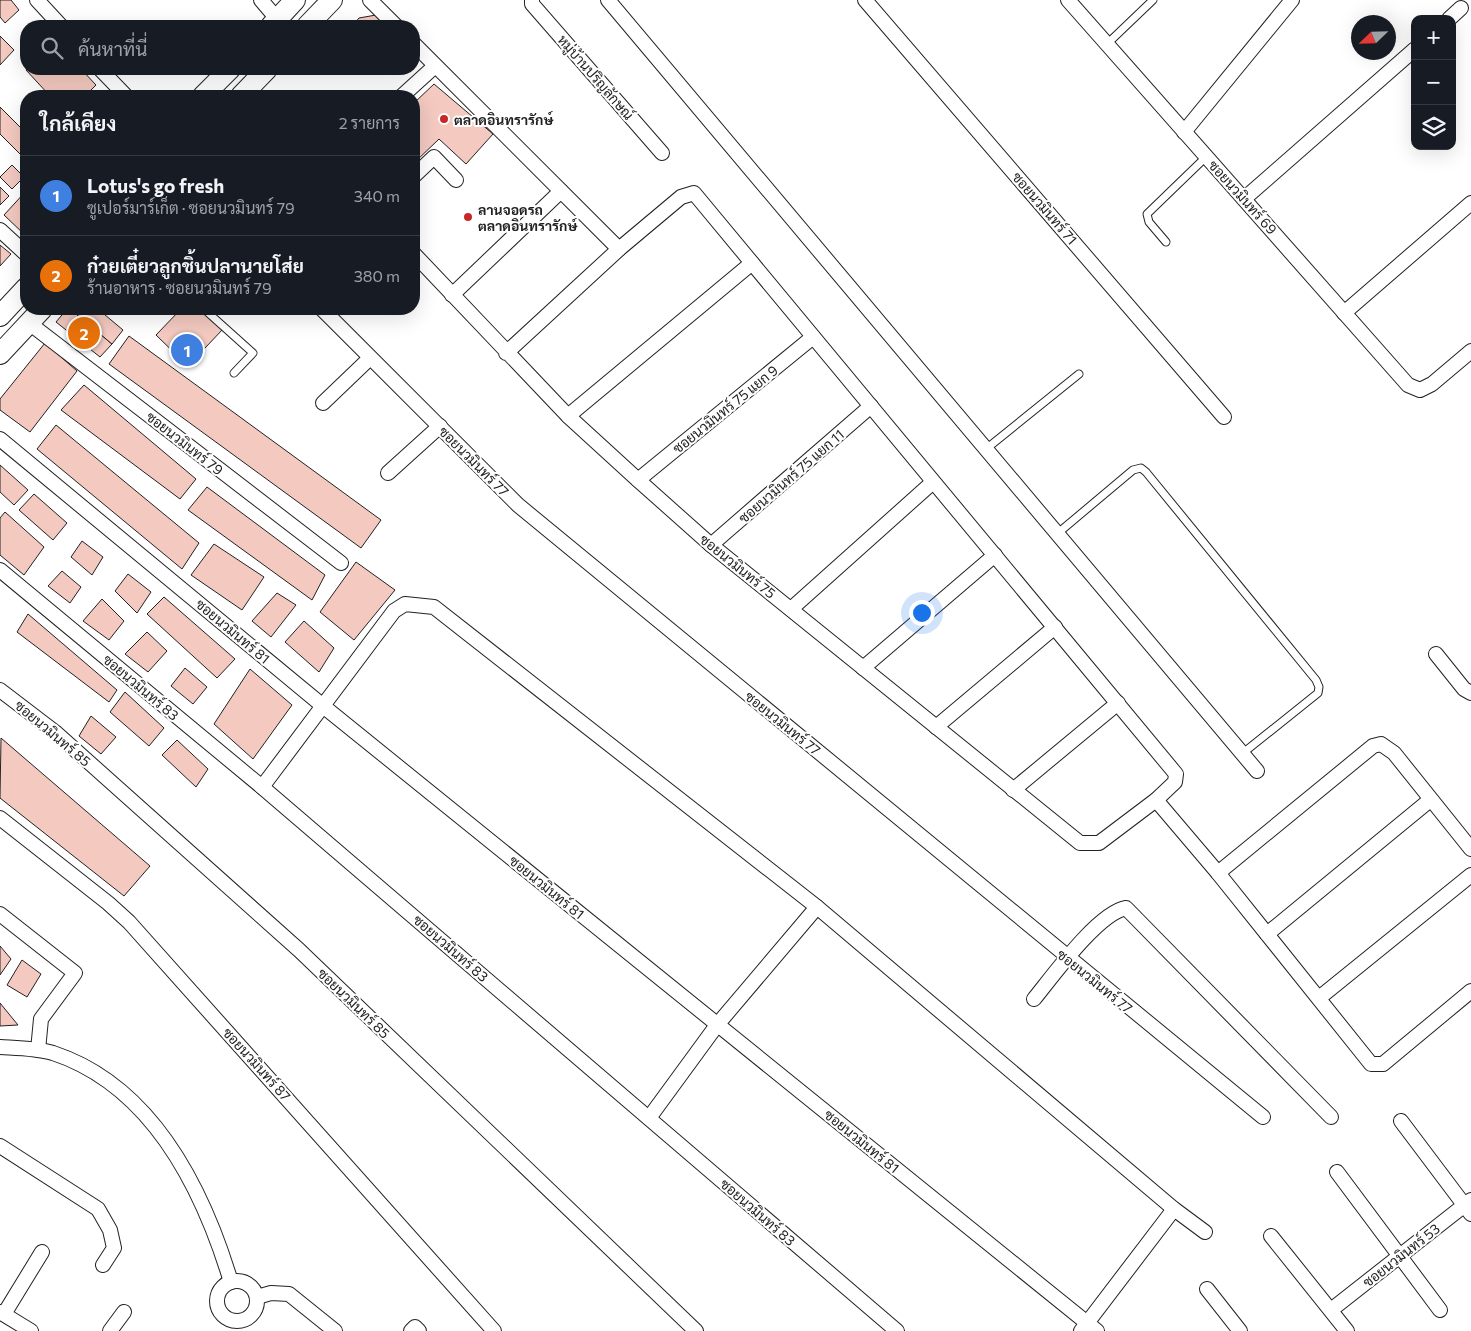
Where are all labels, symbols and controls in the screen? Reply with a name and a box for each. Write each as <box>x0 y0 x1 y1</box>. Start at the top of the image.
north arrow <box>1351 15 1396 60</box>
map controls <box>1411 15 1456 150</box>
button: + <box>1411 15 1456 60</box>
search box <box>20 20 420 75</box>
street label: หมู่บ้านปริญลักษณ์ <box>553 31 638 124</box>
icon: search <box>38 34 66 62</box>
text: ค้นหาที่นี่ <box>78 37 147 60</box>
button: − <box>1411 60 1456 105</box>
button: layers <box>1411 105 1456 150</box>
text: ใกล้เคียง <box>40 110 116 135</box>
place label: ตลาดอินทรารักษ์ <box>454 110 554 128</box>
text: 2 รายการ <box>339 113 400 132</box>
marker: ตลาดอินทรารักษ์ <box>438 113 450 125</box>
street label: ซอยนวมินทร์ 69 <box>1205 156 1281 238</box>
street label: ซอยนวมินทร์ 71 <box>1009 168 1081 248</box>
text: Lotus's go fresh <box>87 174 224 197</box>
text: 1 <box>52 186 60 205</box>
text: 340 m <box>354 186 400 205</box>
text: ซูเปอร์มาร์เก็ต · ซอยนวมินทร์ 79 <box>87 198 295 217</box>
place label: ลานจอดรถ ตลาดอินทรารักษ์ <box>478 201 578 234</box>
marker: ลานจอดรถ ตลาดอินทรารักษ์ <box>462 211 474 223</box>
text: ก๋วยเตี๋ยวลูกชิ้นปลานายโส่ย <box>87 254 304 277</box>
text: 2 <box>51 266 61 285</box>
text: 380 m <box>354 266 400 285</box>
text: ร้านอาหาร · ซอยนวมินทร์ 79 <box>87 278 272 297</box>
pin: 2 <box>68 314 100 352</box>
pin: 1 <box>171 331 203 369</box>
street label: ซอยนวมินทร์ 75 แยก 9 <box>669 361 781 457</box>
street label: ซอยนวมินทร์ 79 <box>143 408 227 478</box>
street label: ซอยนวมินทร์ 77 <box>436 423 512 499</box>
street label: ซอยนวมินทร์ 75 แยก 11 <box>735 426 847 526</box>
street label: ซอยนวมินทร์ 75 <box>697 530 779 602</box>
street label: ซอยนวมินทร์ 81 <box>192 595 274 667</box>
your location <box>909 600 935 626</box>
street label: ซอยนวมินทร์ 83 <box>100 650 182 724</box>
street label: ซอยนวมินทร์ 77 <box>742 687 824 759</box>
street label: ซอยนวมินทร์ 85 <box>12 696 94 770</box>
street label: ซอยนวมินทร์ 81 <box>506 852 588 922</box>
street label: ซอยนวมินทร์ 83 <box>410 911 492 985</box>
street label: ซอยนวมินทร์ 77 <box>1054 945 1136 1017</box>
street label: ซอยนวมินทร์ 85 <box>314 964 394 1042</box>
street label: ซอยนวมินทร์ 87 <box>220 1024 294 1104</box>
street label: ซอยนวมินทร์ 81 <box>821 1106 903 1176</box>
street label: ซอยนวมินทร์ 83 <box>717 1175 799 1249</box>
street label: ซอยนวมินทร์ 53 <box>1359 1220 1443 1290</box>

